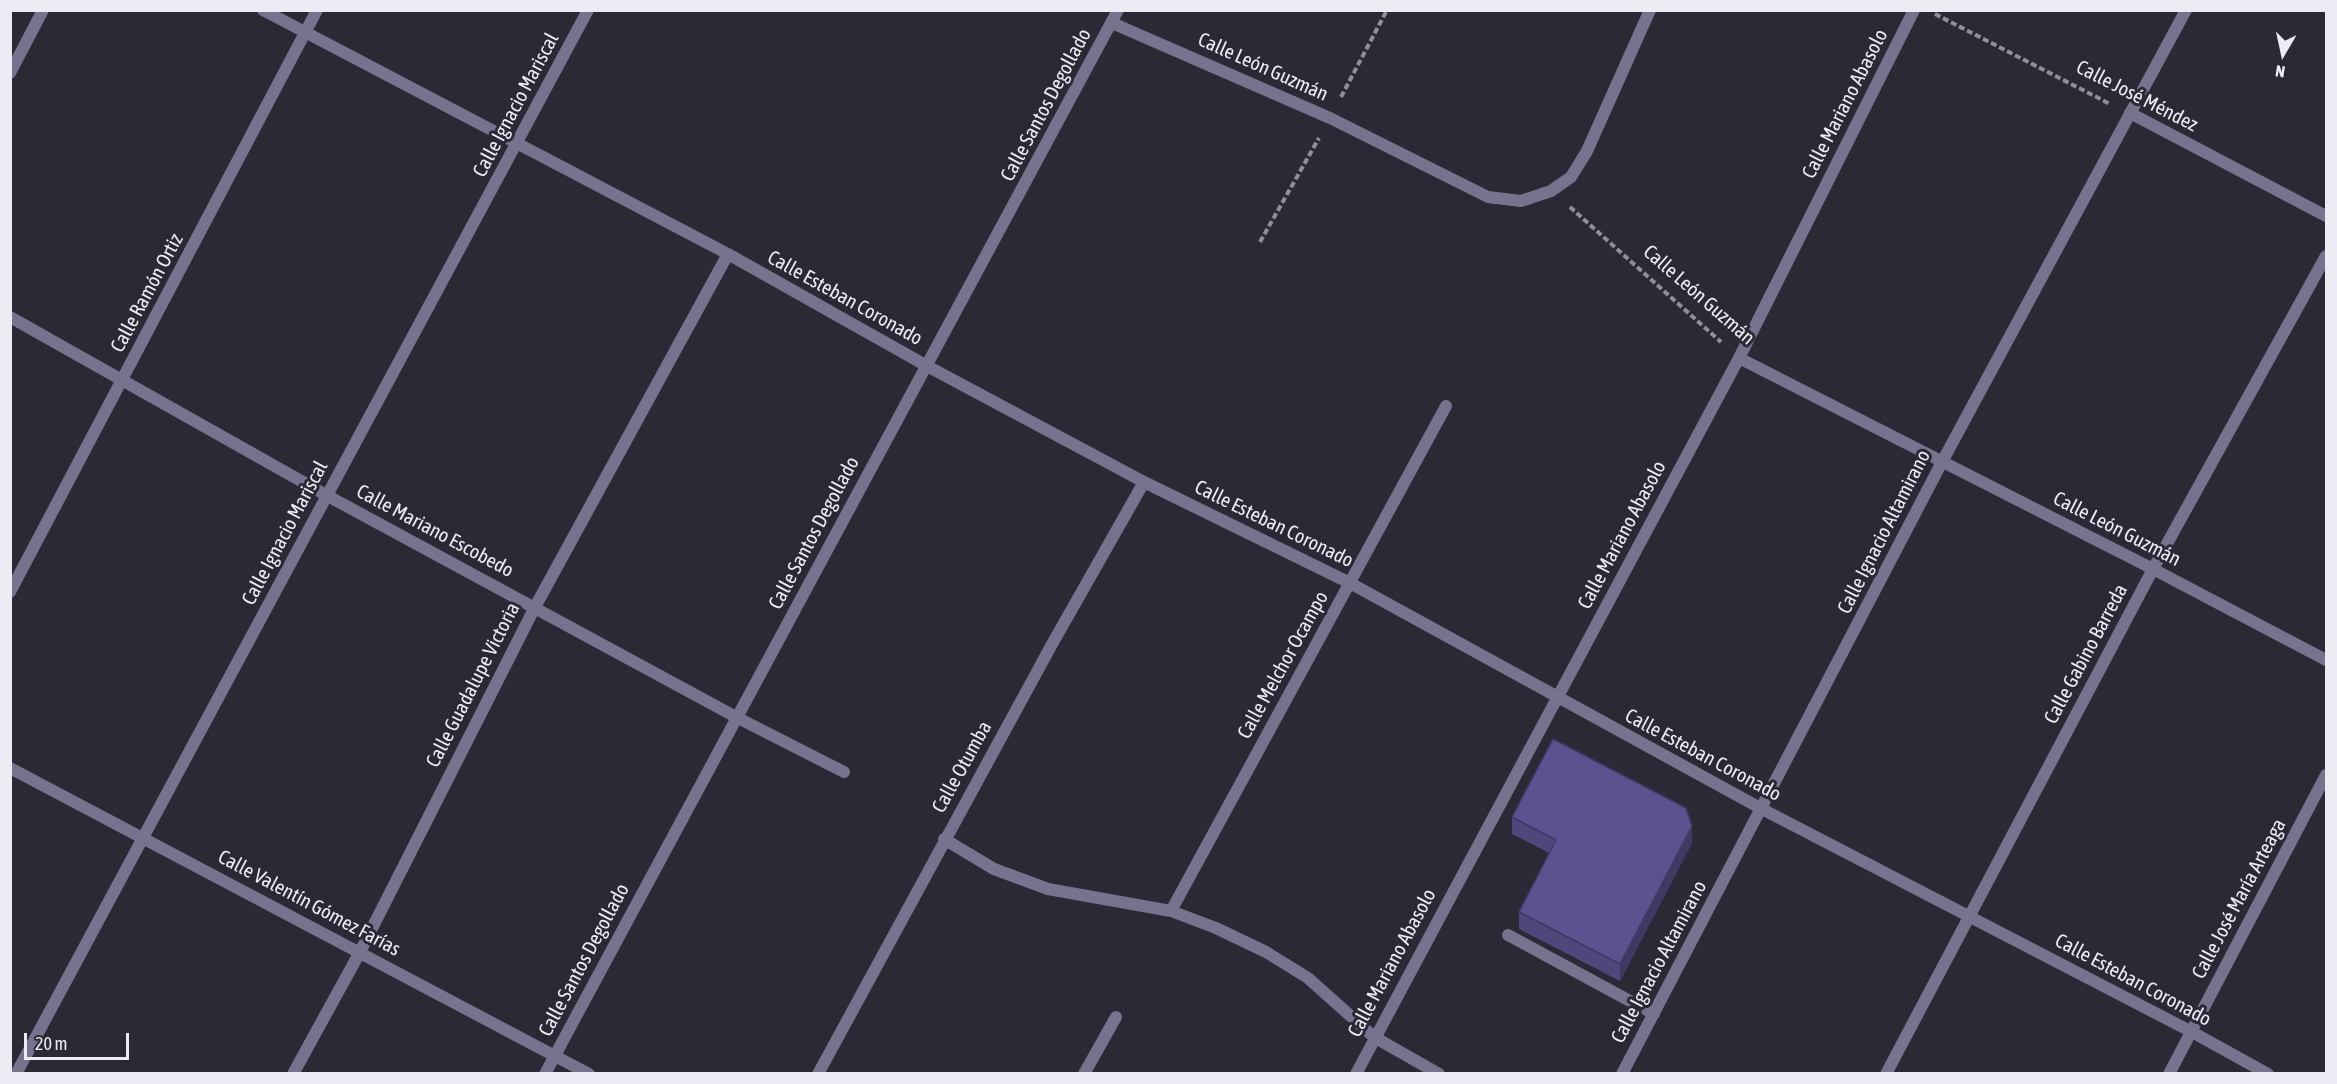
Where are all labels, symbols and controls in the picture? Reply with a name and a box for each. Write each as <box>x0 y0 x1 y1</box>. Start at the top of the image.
north arrow <box>2253 24 2313 84</box>
street label: Calle Santos Degollado <box>996 25 1096 185</box>
street label: Calle Mariano Abasolo <box>1797 25 1893 183</box>
street label: Calle León Guzmán <box>1194 28 1332 106</box>
street label: Calle Ignacio Mariscal <box>468 29 564 181</box>
street label: Calle José Méndez <box>2072 55 2202 137</box>
text: N <box>2274 62 2286 81</box>
street label: Calle Ramón Ortiz <box>106 230 188 356</box>
street label: Calle León Guzmán <box>1638 240 1760 350</box>
street label: Calle Esteban Coronado <box>763 245 927 351</box>
street label: Calle Ignacio Altamirano <box>1832 446 1936 618</box>
street label: Calle Santos Degollado <box>764 453 864 613</box>
street label: Calle Ignacio Mariscal <box>237 457 333 609</box>
street label: Calle Mariano Abasolo <box>1573 457 1671 613</box>
street label: Calle Esteban Coronado <box>1191 475 1357 573</box>
street label: Calle Mariano Escobedo <box>352 479 518 583</box>
street label: Calle León Guzmán <box>2049 487 2185 571</box>
street label: Calle Gabino Barreda <box>2039 580 2133 728</box>
street label: Calle Melchor Ocampo <box>1233 587 1333 743</box>
street label: Calle Guadalupe Victoria <box>421 599 525 771</box>
street label: Calle Esteban Coronado <box>1621 704 1785 806</box>
street label: Calle Otumba <box>927 717 997 817</box>
street label: Calle José María Arteaga <box>2187 815 2291 983</box>
street label: Calle Valentín Gómez Farías <box>214 845 404 961</box>
street label: Calle Ignacio Altamirano <box>1606 877 1712 1047</box>
street label: Calle Santos Degollado <box>534 880 634 1040</box>
street label: Calle Mariano Abasolo <box>1343 885 1441 1041</box>
street label: Calle Esteban Coronado <box>2051 929 2215 1031</box>
scale bar <box>27 1021 132 1059</box>
text: 20 m <box>35 1033 67 1054</box>

